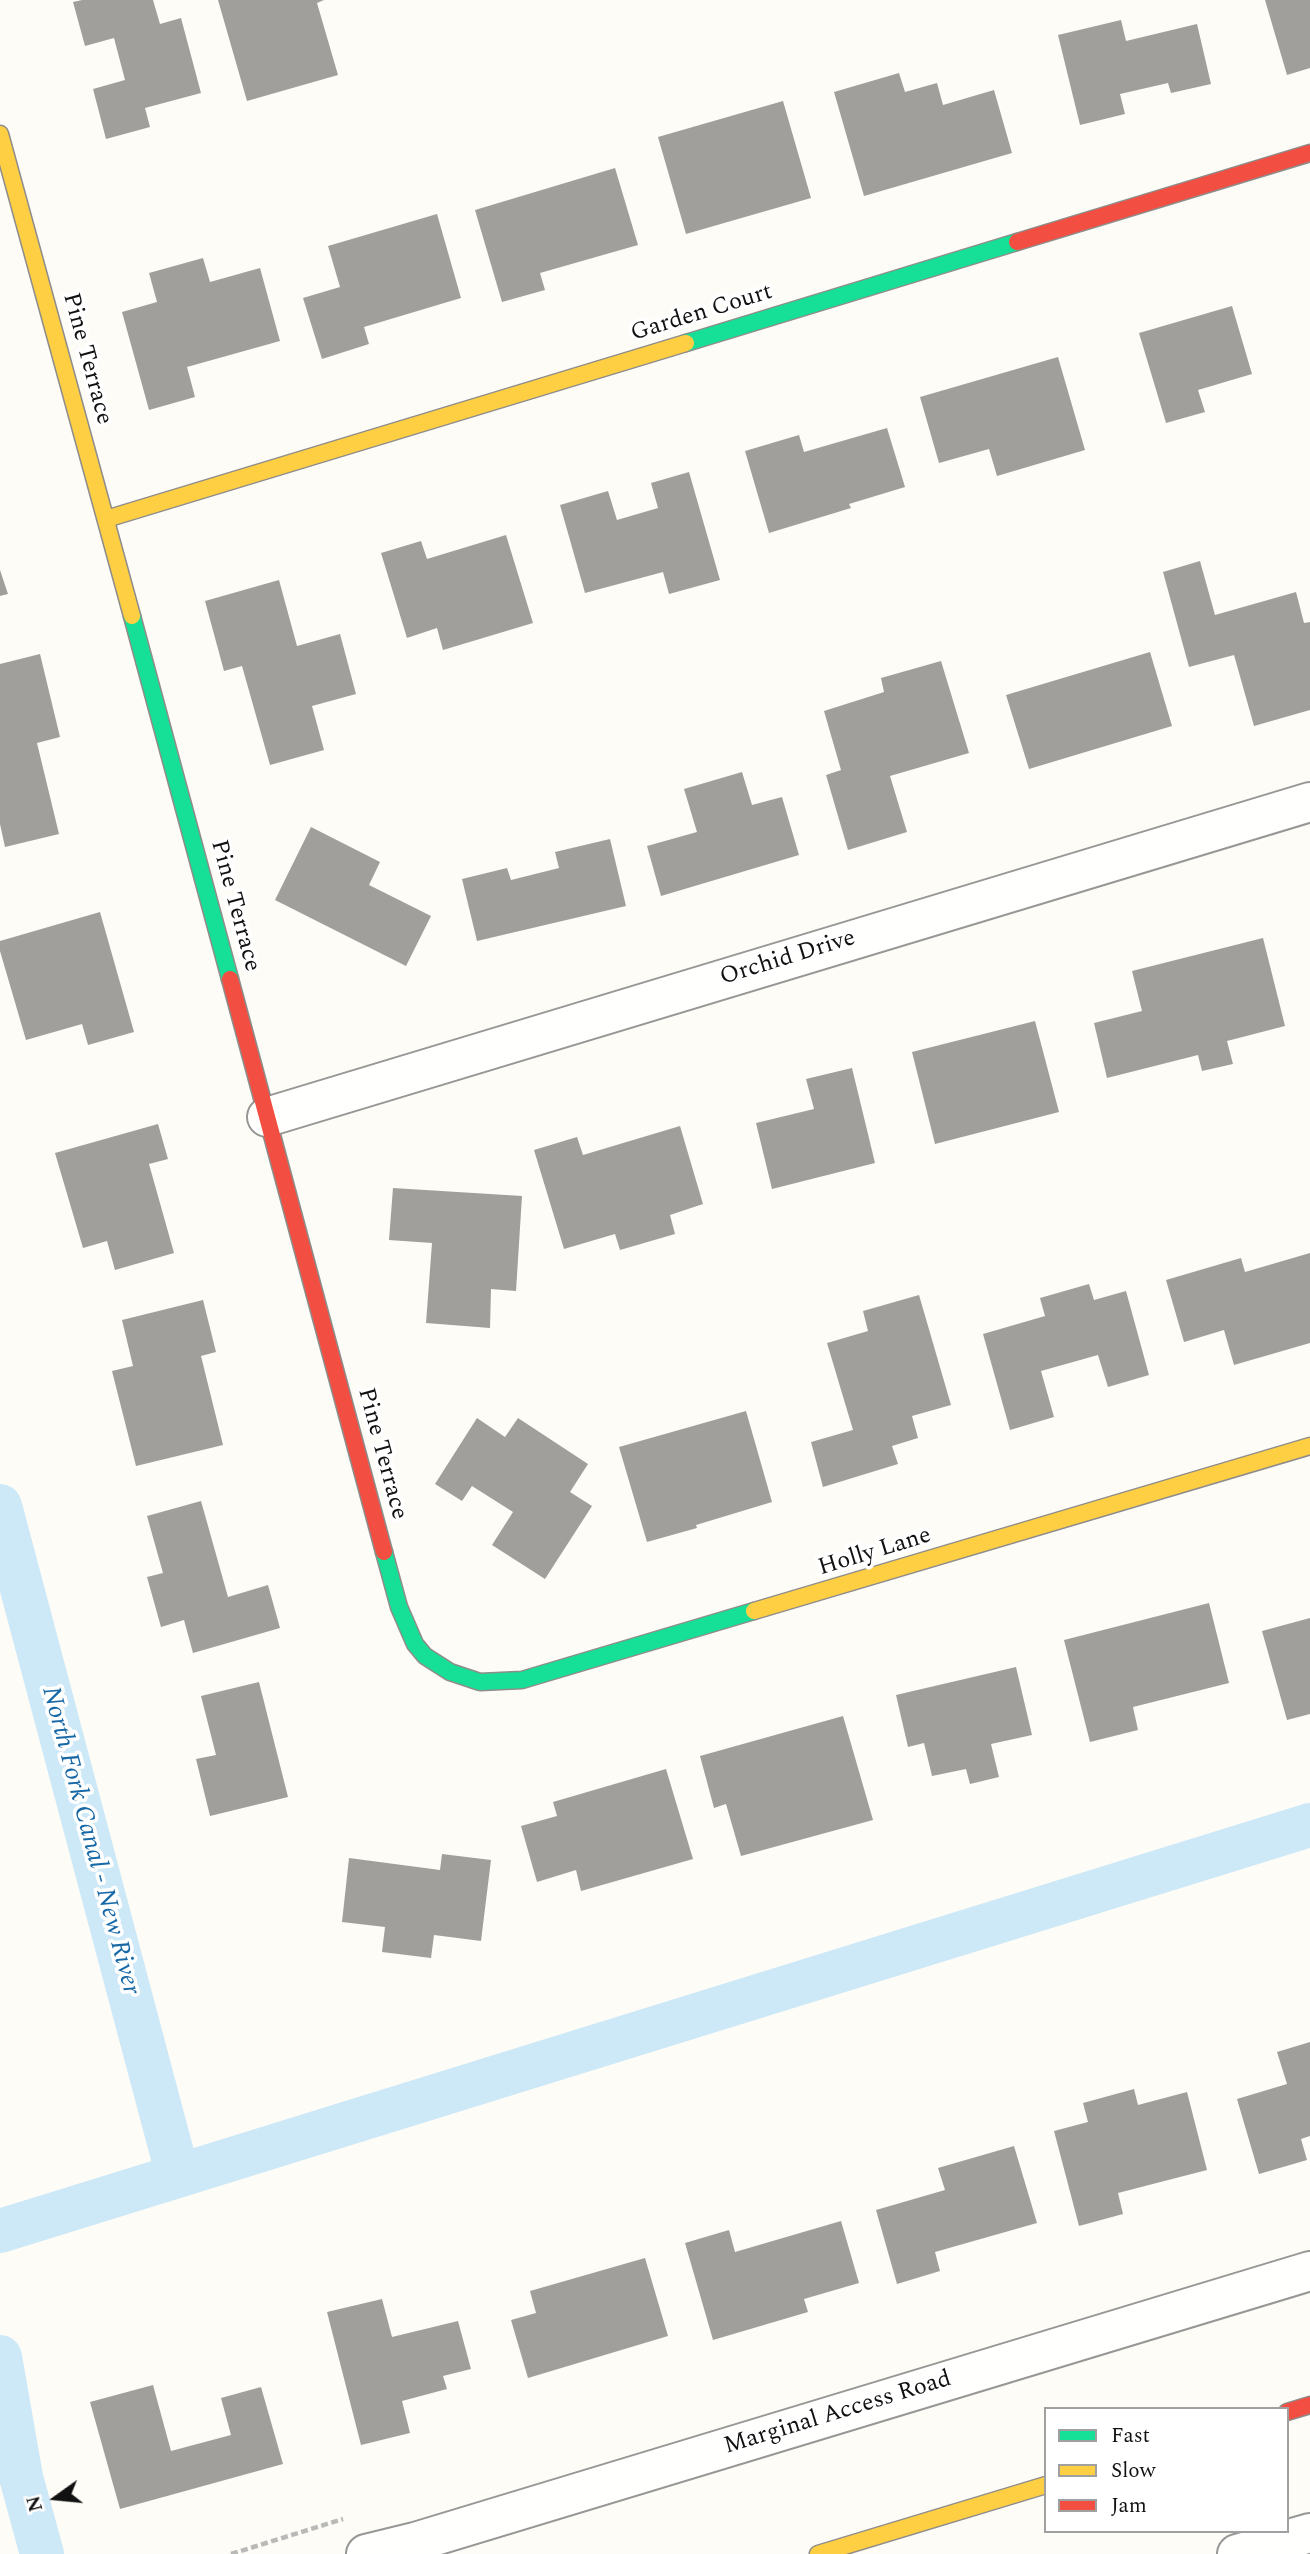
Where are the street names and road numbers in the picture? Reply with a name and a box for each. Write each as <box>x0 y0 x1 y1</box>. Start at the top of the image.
street label: Garden Court <box>628 279 776 349</box>
street label: Pine Terrace <box>55 290 117 428</box>
street label: Pine Terrace <box>203 837 265 975</box>
street label: Orchid Drive <box>717 925 859 993</box>
street label: Pine Terrace <box>350 1385 412 1523</box>
street label: Holly Lane <box>815 1522 935 1584</box>
street label: Marginal Access Road <box>721 2366 955 2462</box>

